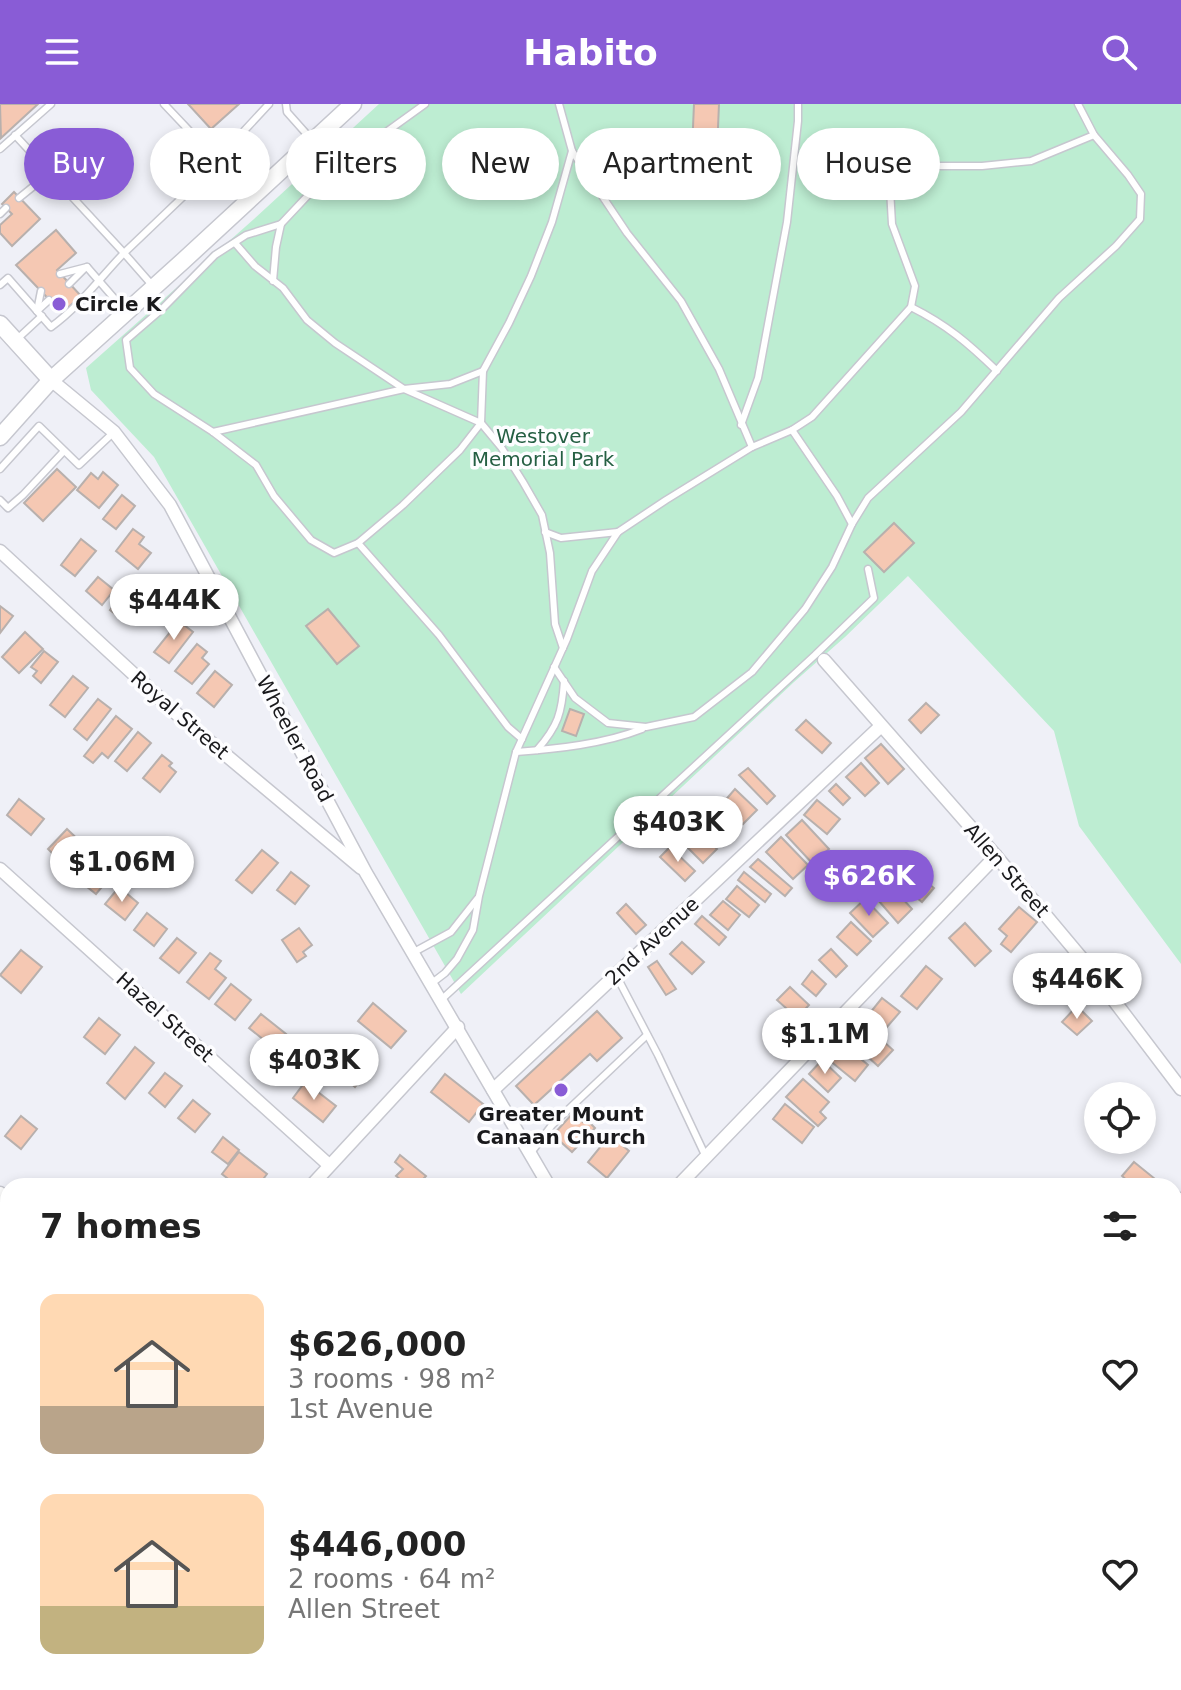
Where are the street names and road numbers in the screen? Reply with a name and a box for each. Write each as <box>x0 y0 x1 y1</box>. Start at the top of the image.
street label: Royal Street <box>126 666 234 764</box>
street label: Wheeler Road <box>252 672 338 806</box>
street label: Allen Street <box>960 818 1055 922</box>
street label: 2nd Avenue <box>600 892 704 990</box>
street label: Hazel Street <box>111 967 219 1067</box>

